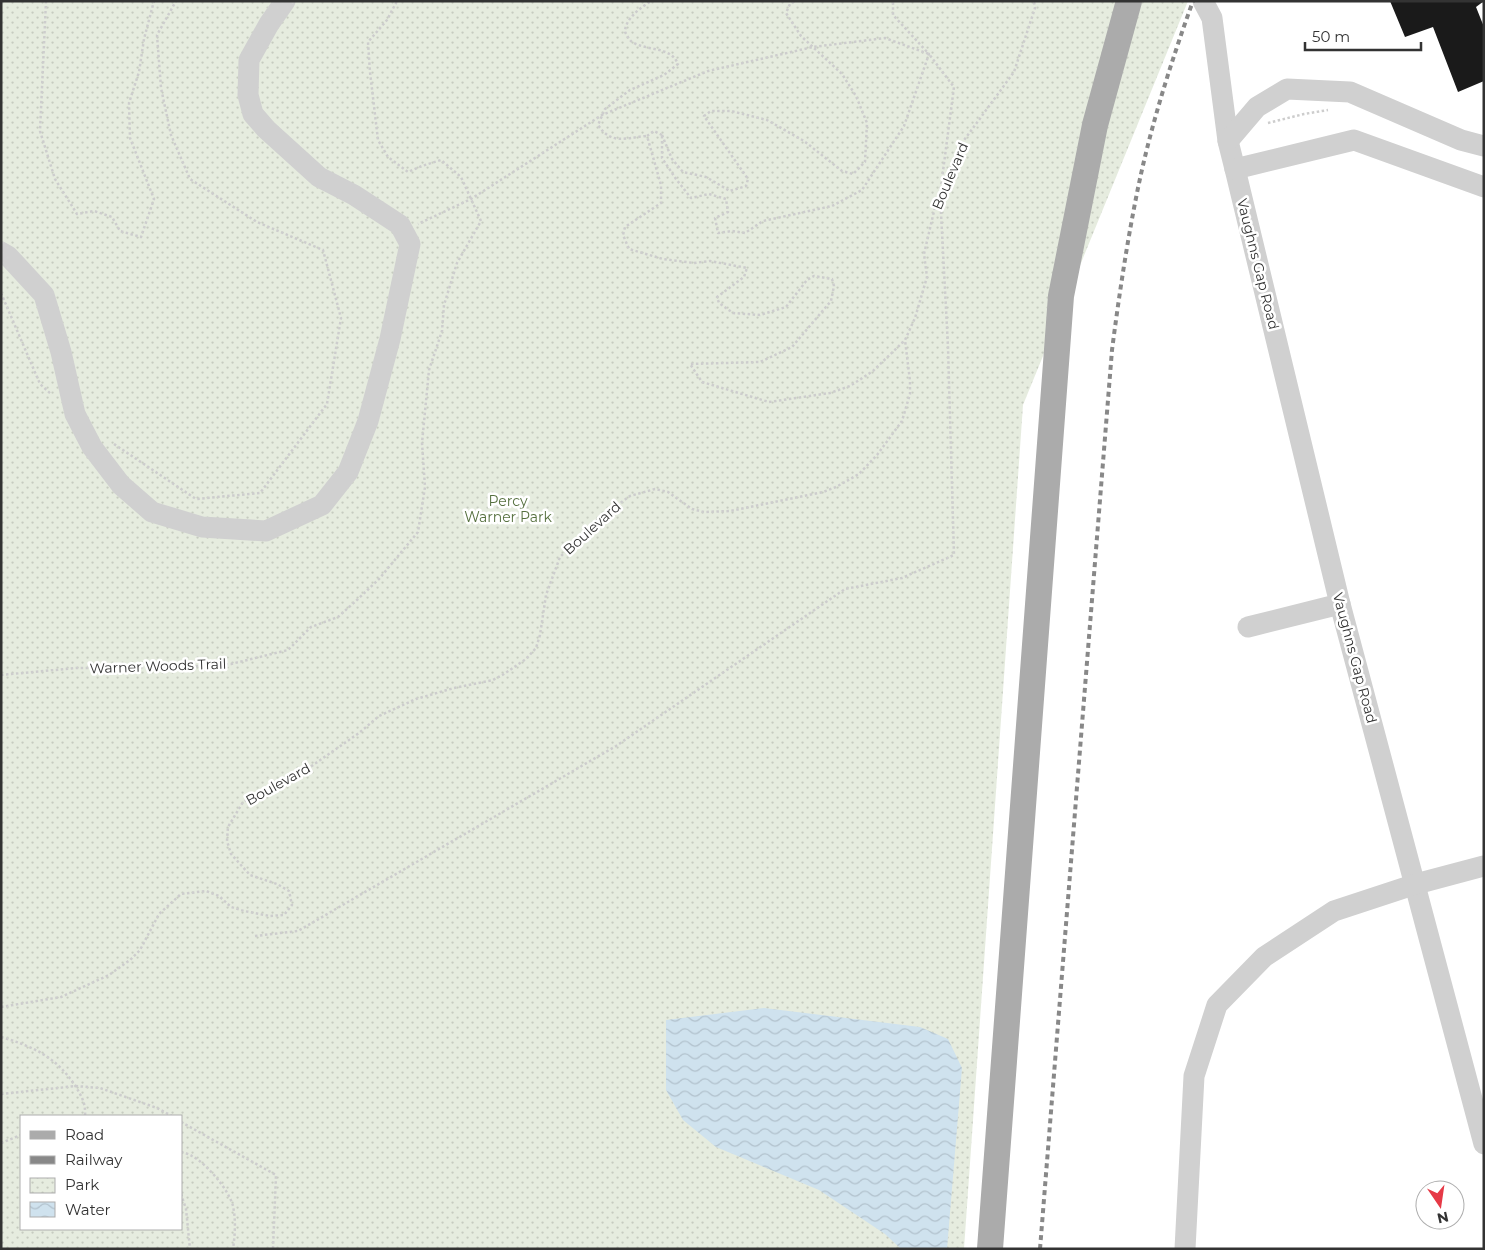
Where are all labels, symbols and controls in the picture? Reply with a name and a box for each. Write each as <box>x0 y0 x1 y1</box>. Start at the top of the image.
scale bar <box>1305 20 1421 52</box>
text: 50 m <box>1312 27 1350 46</box>
street label: Boulevard <box>928 140 972 212</box>
street label: Vaughns Gap Road <box>1233 197 1283 331</box>
park label: Percy Warner Park <box>464 492 552 526</box>
street label: Boulevard <box>559 497 625 559</box>
street label: Vaughns Gap Road <box>1329 591 1381 725</box>
street label: Warner Woods Trail <box>89 655 227 677</box>
street label: Boulevard <box>242 759 314 809</box>
legend <box>20 1115 182 1230</box>
text: Road <box>65 1125 104 1144</box>
text: Railway <box>65 1150 123 1169</box>
text: Park <box>65 1175 99 1194</box>
north arrow <box>1415 1180 1465 1230</box>
text: Water <box>65 1200 111 1219</box>
text: N <box>1435 1208 1450 1228</box>

